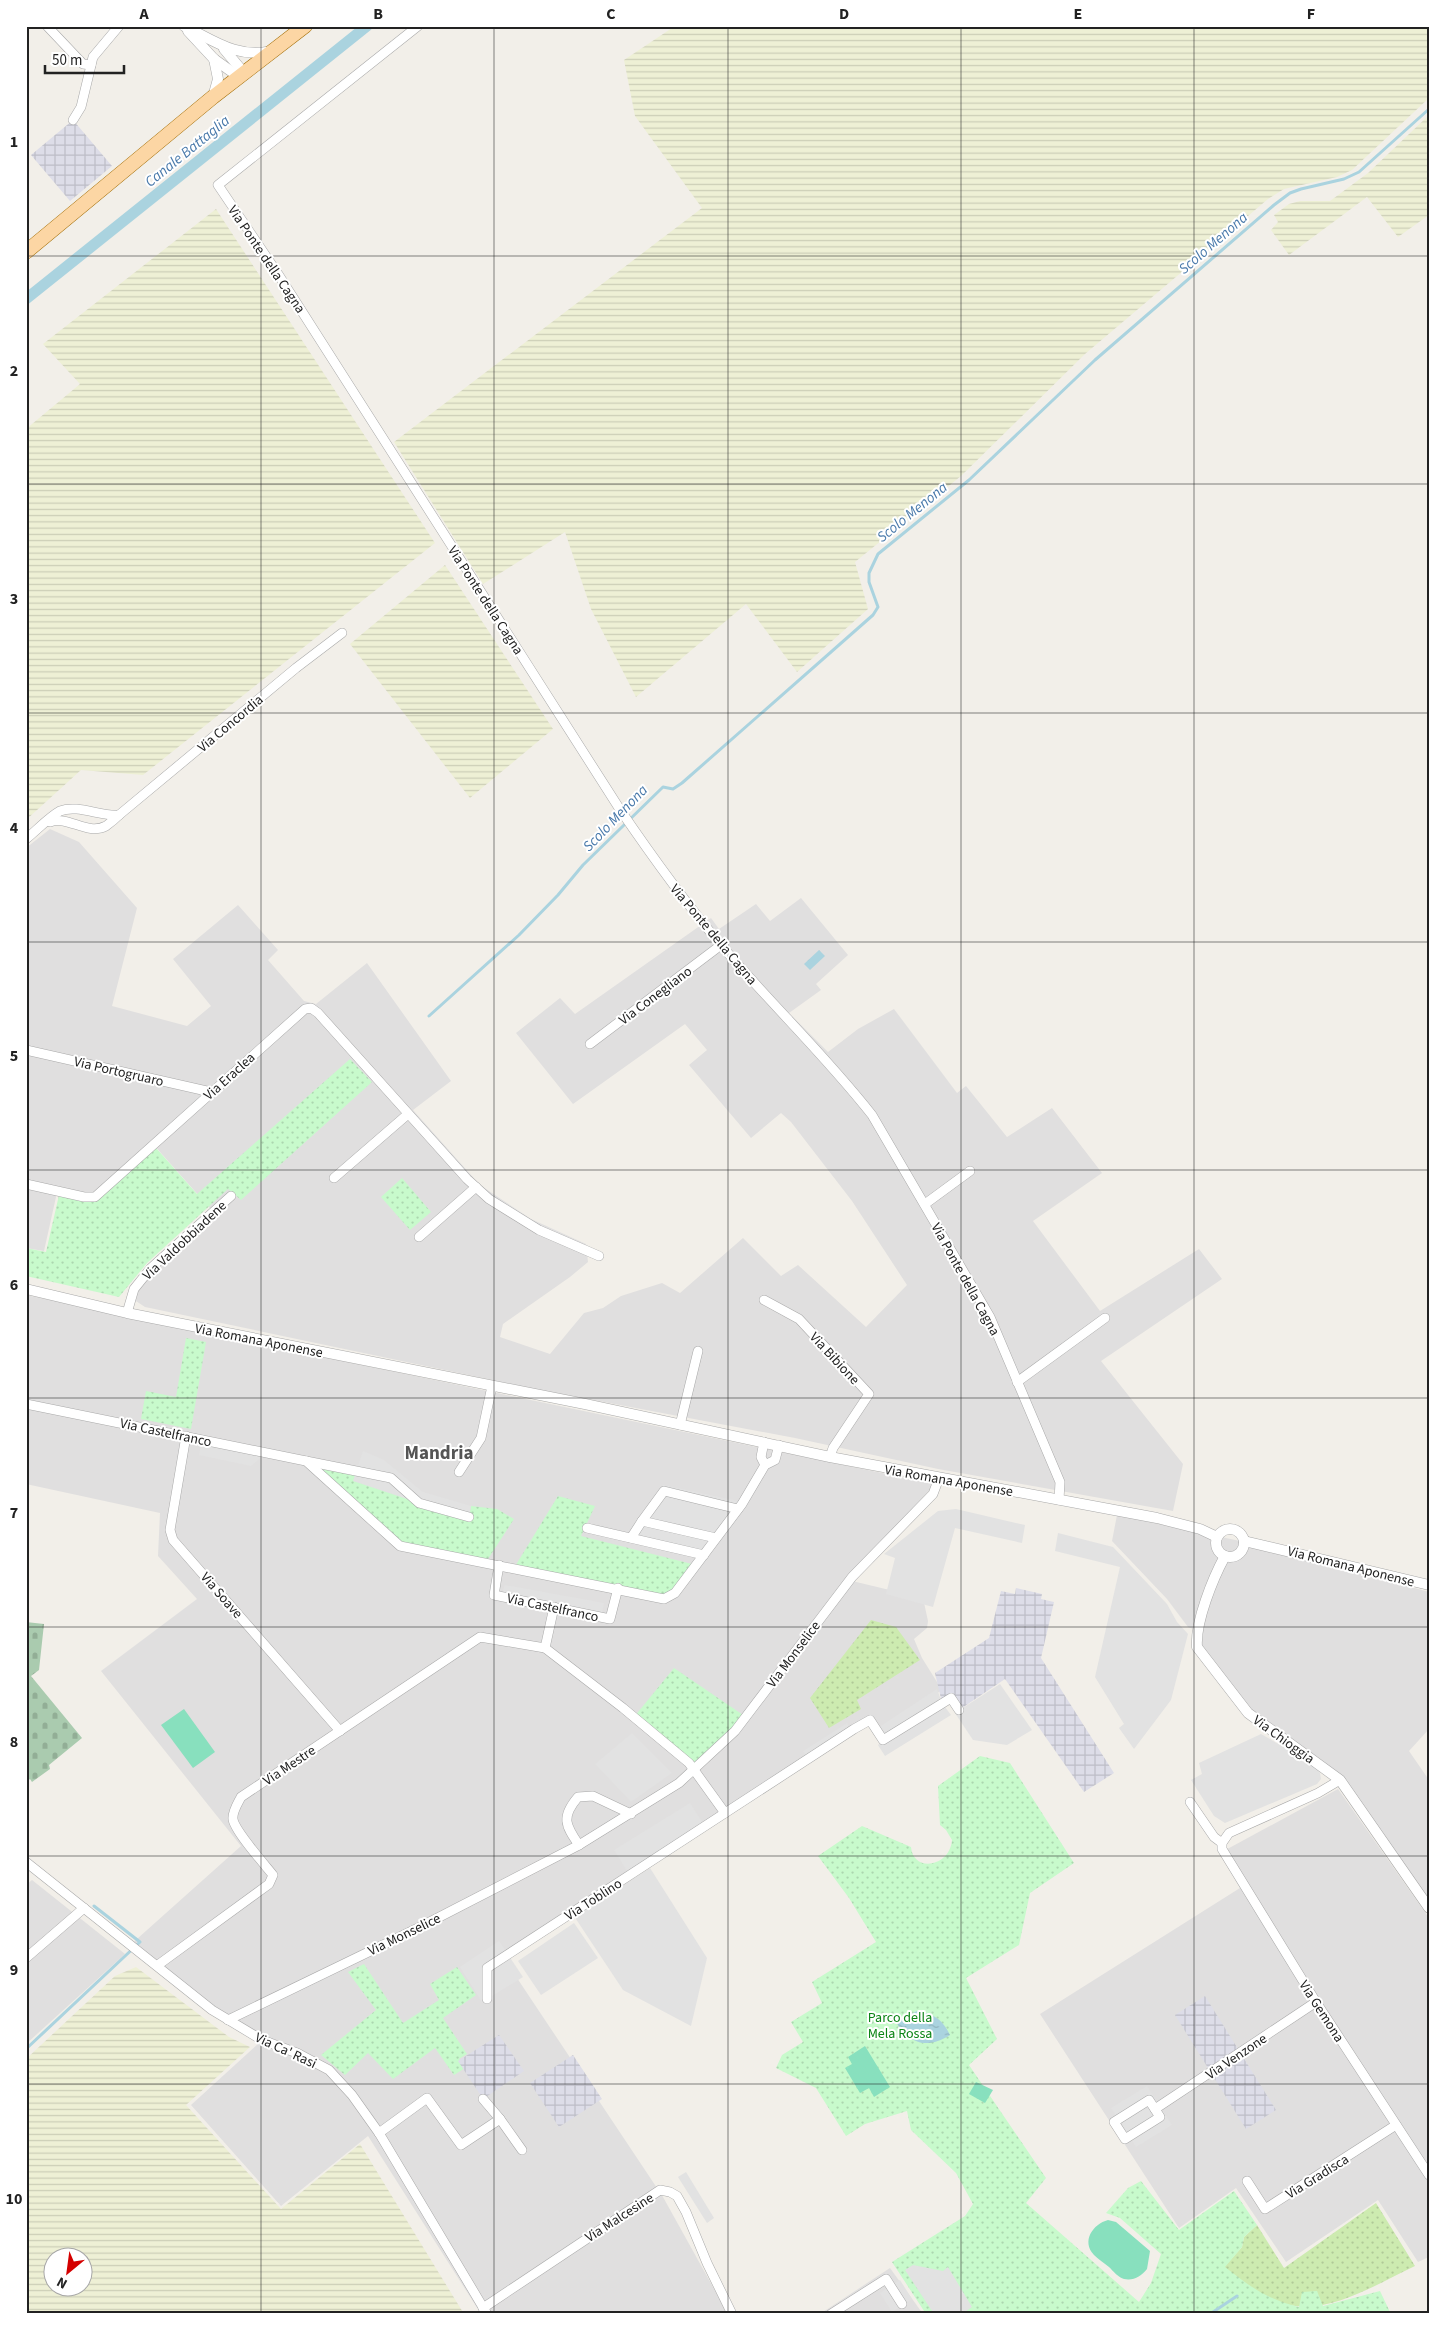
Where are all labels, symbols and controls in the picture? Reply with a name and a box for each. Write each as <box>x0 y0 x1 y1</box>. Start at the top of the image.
text: A <box>138 3 149 25</box>
text: B <box>373 3 383 25</box>
text: C <box>606 3 616 25</box>
text: D <box>839 3 849 25</box>
text: E <box>1074 3 1082 25</box>
text: F <box>1307 3 1315 25</box>
scale bar <box>45 42 124 74</box>
text: 50 m <box>52 50 82 71</box>
water label: Canale Battaglia <box>140 111 234 192</box>
text: 1 <box>10 131 18 153</box>
street label: Via Ponte della Cagna <box>223 202 310 317</box>
water label: Scolo Menona <box>1174 207 1252 279</box>
text: 2 <box>10 360 18 382</box>
water label: Scolo Menona <box>873 477 952 547</box>
street label: Via Ponte della Cagna <box>442 542 528 659</box>
text: 3 <box>10 588 18 610</box>
street label: Via Concordia <box>193 690 268 757</box>
water label: Scolo Menona <box>578 780 653 856</box>
text: 4 <box>10 817 19 839</box>
street label: Via Ponte della Cagna <box>665 880 761 989</box>
street label: Via Conegliano <box>615 962 696 1030</box>
text: 5 <box>10 1045 18 1067</box>
street label: Via Eraclea <box>199 1048 260 1105</box>
street label: Via Portogruaro <box>72 1052 166 1092</box>
street label: Via Valdobbiadene <box>138 1196 231 1285</box>
street label: Via Ponte della Cagna <box>926 1219 1004 1340</box>
text: 6 <box>10 1274 18 1296</box>
street label: Via Romana Aponense <box>193 1319 325 1363</box>
street label: Via Bibione <box>805 1328 864 1390</box>
street label: Via Castelfranco <box>118 1414 213 1452</box>
district label: Mandria <box>404 1440 474 1467</box>
street label: Via Romana Aponense <box>883 1460 1015 1502</box>
text: 7 <box>10 1502 18 1524</box>
street label: Via Romana Aponense <box>1285 1542 1416 1592</box>
street label: Via Soave <box>195 1568 247 1623</box>
street label: Via Castelfranco <box>505 1589 600 1627</box>
street label: Via Monselice <box>762 1617 826 1692</box>
street label: Via Chioggia <box>1249 1711 1318 1769</box>
text: 8 <box>10 1731 18 1753</box>
street label: Via Mestre <box>259 1741 320 1791</box>
street label: Via Toblino <box>561 1874 626 1926</box>
street label: Via Monselice <box>365 1909 444 1961</box>
text: 9 <box>10 1959 18 1981</box>
street label: Via Gemona <box>1294 1977 1349 2046</box>
park label: Parco della Mela Rossa <box>868 2008 932 2044</box>
street label: Via Ca' Rasi <box>251 2028 320 2074</box>
street label: Via Venzone <box>1202 2029 1271 2085</box>
street label: Via Gradisca <box>1282 2150 1353 2204</box>
text: 10 <box>6 2188 22 2210</box>
street label: Via Malcesine <box>581 2188 658 2248</box>
north arrow <box>42 2248 92 2298</box>
text: N <box>53 2271 71 2293</box>

